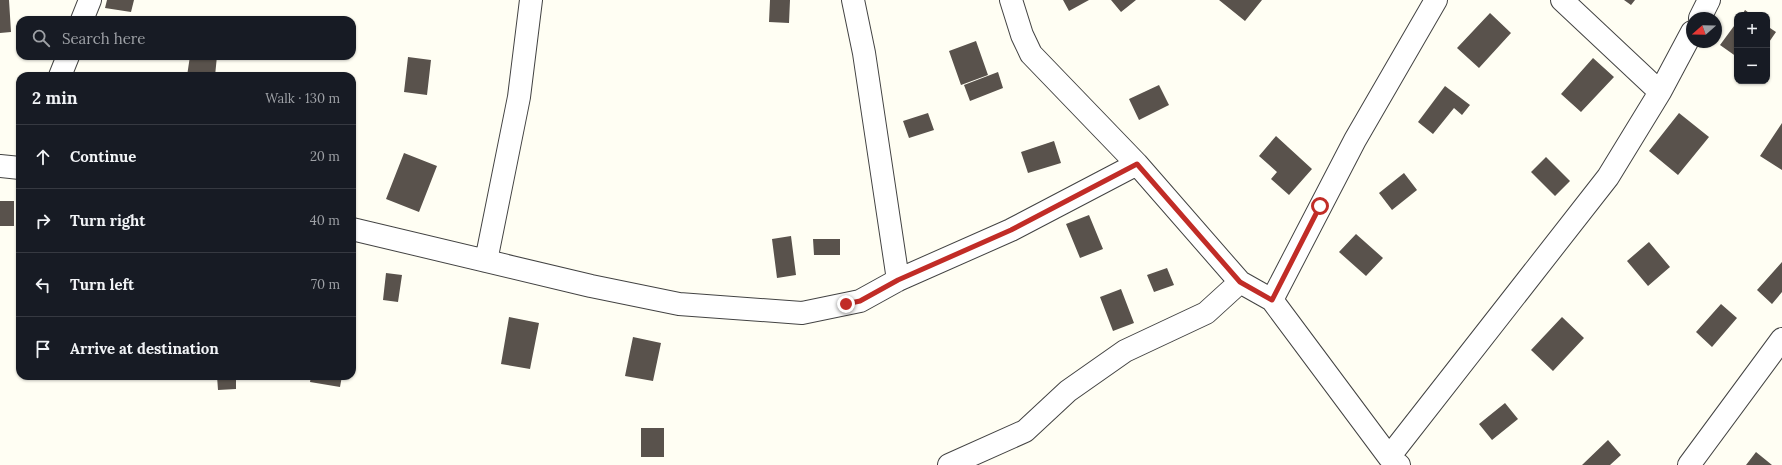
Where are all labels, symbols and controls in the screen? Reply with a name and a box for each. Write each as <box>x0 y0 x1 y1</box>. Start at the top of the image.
north arrow <box>1686 12 1722 48</box>
map controls <box>1734 12 1770 84</box>
button: + <box>1734 12 1770 48</box>
search box <box>16 16 356 60</box>
icon: search <box>30 27 52 49</box>
text: Search here <box>62 29 145 48</box>
button: − <box>1734 48 1770 84</box>
text: 2 min <box>32 87 78 109</box>
text: Walk · 130 m <box>265 90 340 107</box>
icon: ahead <box>32 146 54 168</box>
text: Continue <box>70 147 136 166</box>
text: 20 m <box>310 148 340 165</box>
route start <box>1311 197 1329 215</box>
icon: right <box>32 210 54 232</box>
text: Turn right <box>70 211 146 230</box>
text: 40 m <box>310 212 340 229</box>
icon: left <box>32 274 54 296</box>
text: Turn left <box>70 275 134 294</box>
text: 70 m <box>311 276 340 293</box>
route end <box>837 295 855 313</box>
icon: arrive <box>32 338 54 360</box>
text: Arrive at destination <box>70 339 219 358</box>

